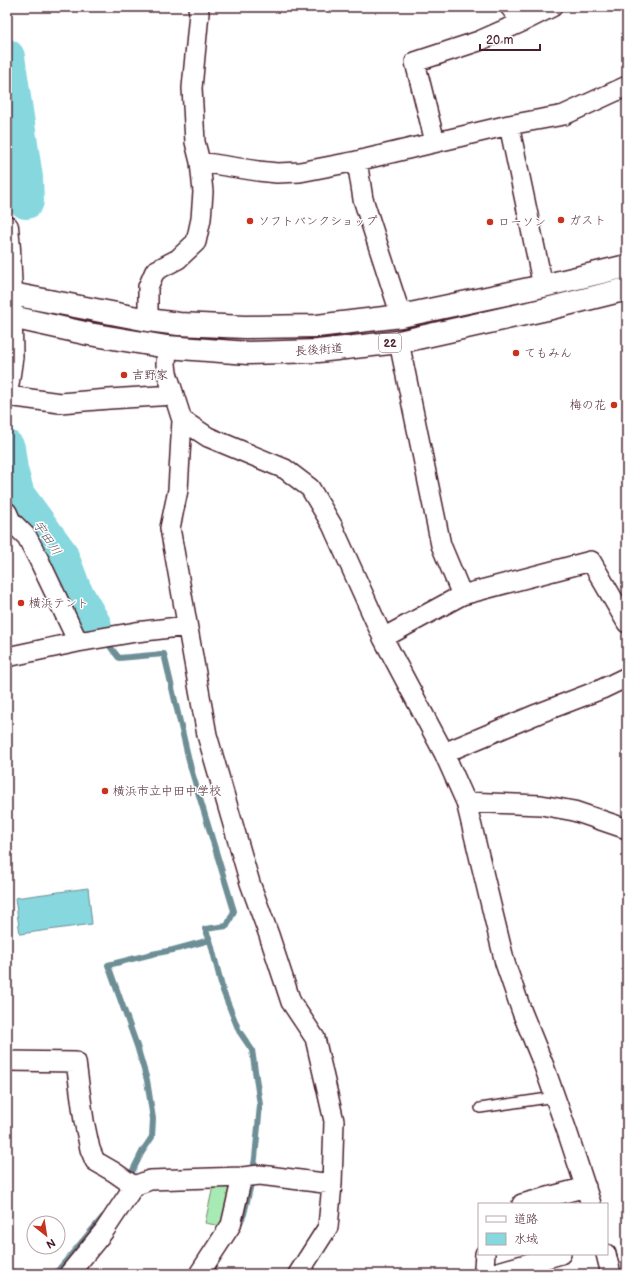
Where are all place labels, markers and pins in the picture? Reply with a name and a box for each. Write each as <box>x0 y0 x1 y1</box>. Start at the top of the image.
place label: ガスト <box>569 213 606 228</box>
place label: ソフトバンクショップ <box>258 214 378 229</box>
place label: ローソン <box>498 215 546 230</box>
marker: ガスト <box>556 215 566 225</box>
marker: ソフトバンクショップ <box>245 216 255 226</box>
marker: ローソン <box>485 217 495 227</box>
place label: てもみん <box>524 346 572 361</box>
marker: てもみん <box>511 348 521 358</box>
place label: 吉野家 <box>132 368 168 383</box>
marker: 吉野家 <box>119 370 129 380</box>
place label: 梅の花 <box>570 398 606 413</box>
marker: 梅の花 <box>609 400 619 410</box>
place label: 横浜テント <box>29 596 89 611</box>
marker: 横浜テント <box>16 598 26 608</box>
place label: 横浜市立中田中学校 <box>113 784 221 799</box>
marker: 横浜市立中田中学校 <box>100 786 110 796</box>

